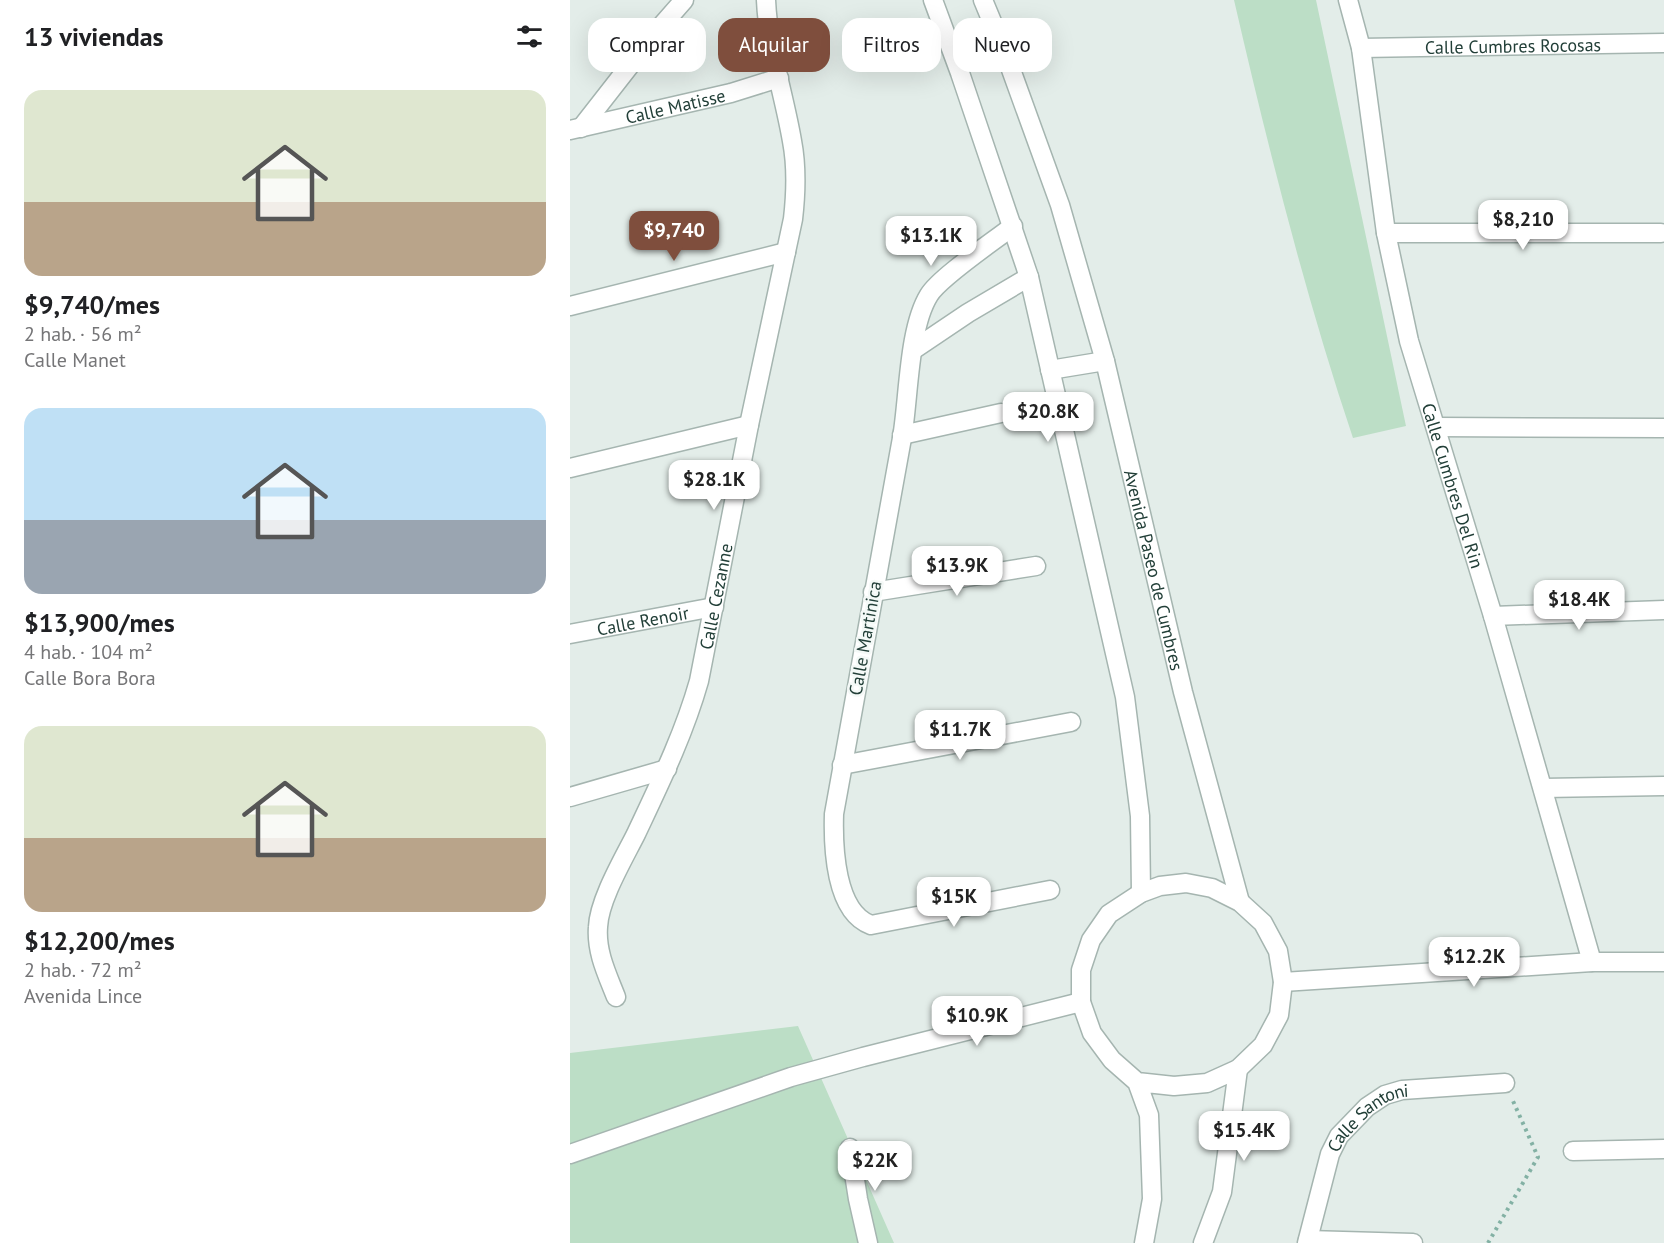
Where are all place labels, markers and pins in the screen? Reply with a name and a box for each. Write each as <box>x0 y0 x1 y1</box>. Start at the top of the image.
pin: $8,210 <box>1474 200 1572 251</box>
pin: $9,740 <box>625 211 723 262</box>
pin: $13.1K <box>882 216 980 267</box>
pin: $20.8K <box>999 392 1097 443</box>
pin: $28.1K <box>665 460 763 511</box>
pin: $13.9K <box>908 546 1006 597</box>
pin: $18.4K <box>1530 580 1628 631</box>
pin: $11.7K <box>911 710 1009 761</box>
pin: $15K <box>918 877 990 928</box>
pin: $12.2K <box>1425 937 1523 988</box>
pin: $10.9K <box>928 996 1026 1047</box>
pin: $15.4K <box>1195 1111 1293 1162</box>
pin: $22K <box>839 1141 911 1192</box>

